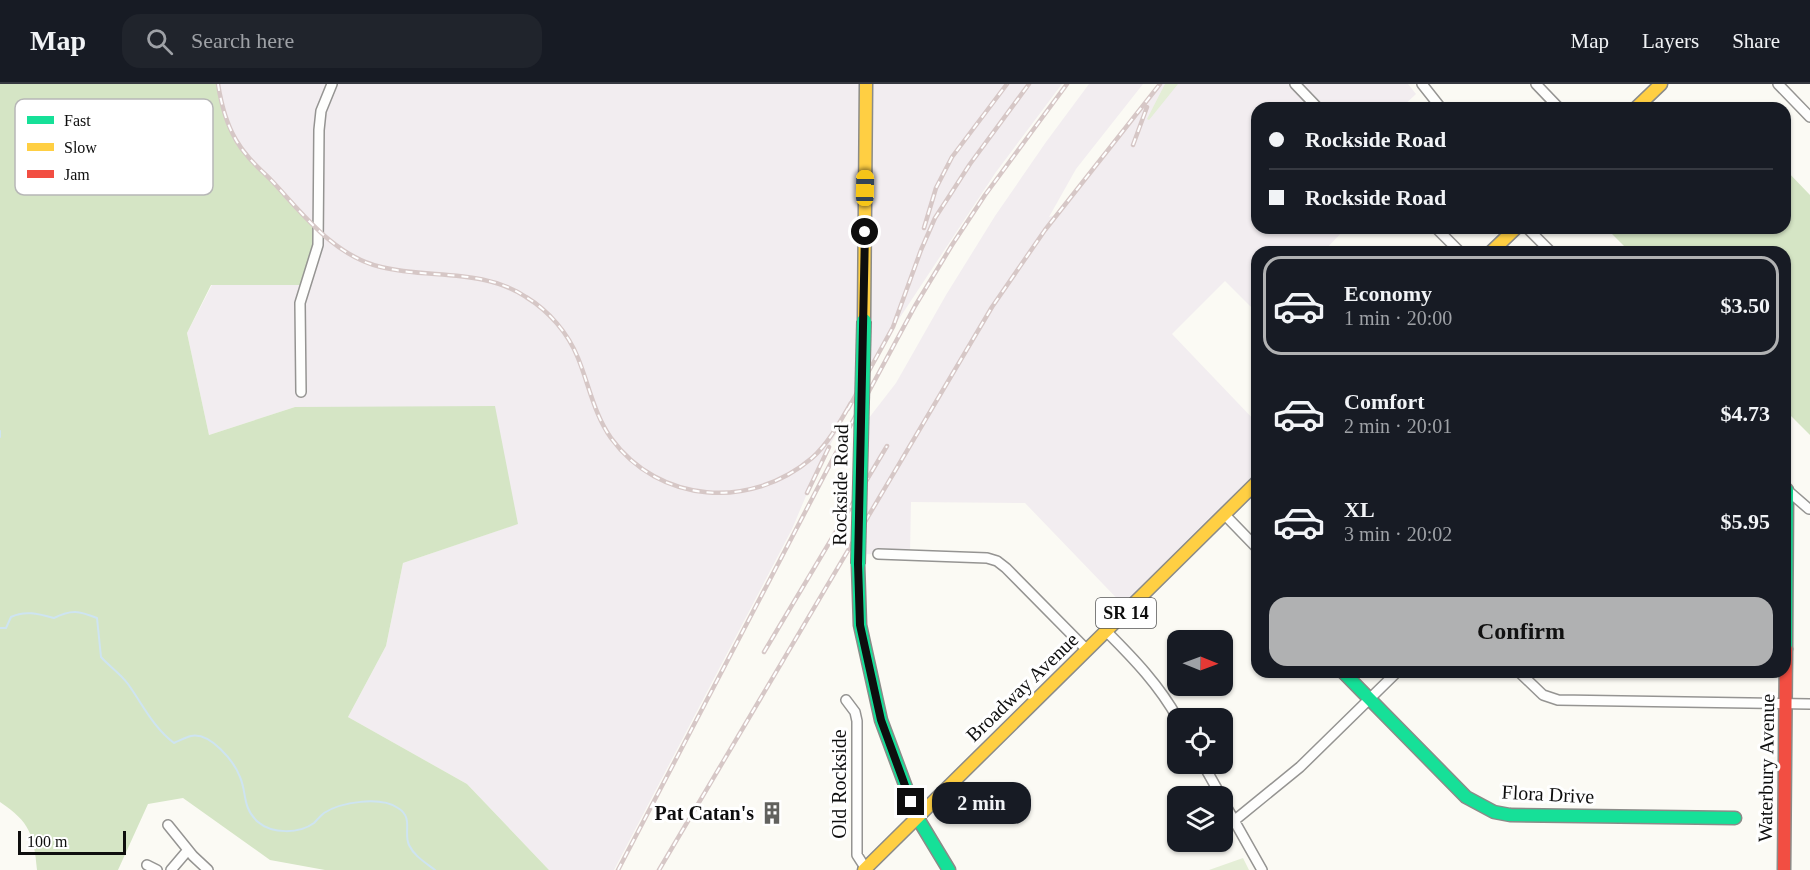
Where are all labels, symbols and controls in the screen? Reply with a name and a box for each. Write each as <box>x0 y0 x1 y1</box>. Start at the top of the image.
search box <box>122 14 542 68</box>
text: Map <box>30 25 86 56</box>
icon: search <box>143 25 176 58</box>
text: Search here <box>191 28 294 53</box>
text: Map <box>1571 29 1609 53</box>
text: Layers <box>1642 29 1699 53</box>
text: Share <box>1732 29 1780 53</box>
legend <box>15 99 213 195</box>
text: Fast <box>64 112 91 129</box>
text: Rockside Road <box>1305 127 1446 152</box>
text: Slow <box>64 139 97 156</box>
text: Jam <box>64 166 90 183</box>
car <box>856 170 874 206</box>
text: Rockside Road <box>1305 185 1446 210</box>
route start <box>851 218 878 245</box>
icon: car <box>1272 279 1326 333</box>
text: Economy <box>1344 281 1432 306</box>
text: $3.50 <box>1721 293 1770 318</box>
text: 1 min · 20:00 <box>1344 307 1452 329</box>
icon: car <box>1272 387 1326 441</box>
text: Comfort <box>1344 389 1425 414</box>
text: $4.73 <box>1721 401 1770 426</box>
text: 2 min · 20:01 <box>1344 415 1452 437</box>
street label: Rockside Road <box>828 424 852 546</box>
icon: car <box>1272 495 1326 549</box>
text: XL <box>1344 497 1375 522</box>
text: $5.95 <box>1721 509 1770 534</box>
text: 3 min · 20:02 <box>1344 523 1452 545</box>
button: Confirm <box>1269 597 1773 666</box>
road number: SR 14 <box>1096 598 1156 628</box>
street label: Broadway Avenue <box>962 628 1083 747</box>
north arrow <box>1167 630 1233 696</box>
map controls <box>1167 630 1233 852</box>
street label: Waterbury Avenue <box>1754 693 1779 842</box>
button: locate <box>1167 708 1233 774</box>
street label: Old Rockside <box>828 729 850 839</box>
callout: 2 min <box>932 781 1031 823</box>
street label: Flora Drive <box>1501 781 1595 807</box>
button: layers <box>1167 786 1233 852</box>
route end <box>897 788 924 815</box>
text: 2 min <box>957 792 1006 814</box>
building icon: Pat Catan's <box>759 800 785 826</box>
place label: Pat Catan's <box>655 802 754 824</box>
scale bar <box>18 828 126 856</box>
text: 100 m <box>27 833 67 850</box>

